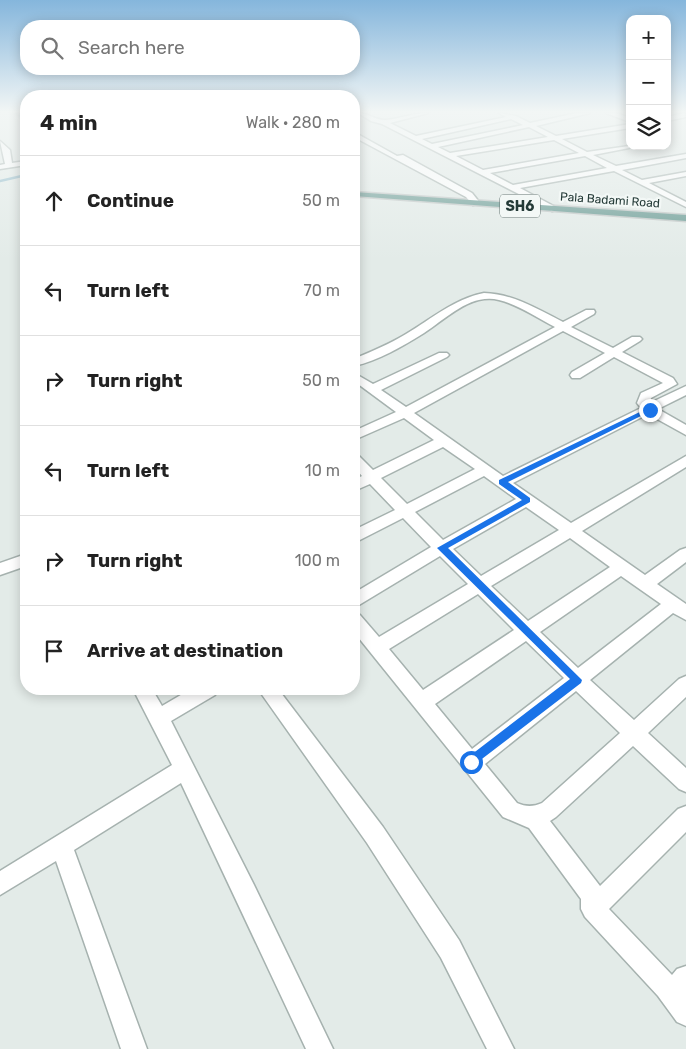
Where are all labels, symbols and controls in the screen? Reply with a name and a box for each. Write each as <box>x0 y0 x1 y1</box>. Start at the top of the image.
map controls <box>626 15 671 150</box>
button: + <box>626 15 671 60</box>
search box <box>20 20 360 75</box>
icon: search <box>38 34 66 62</box>
text: Search here <box>78 36 185 59</box>
button: − <box>626 60 671 105</box>
button: layers <box>626 105 671 150</box>
text: 4 min <box>40 110 98 135</box>
text: Walk · 280 m <box>246 113 340 132</box>
icon: ahead <box>40 187 68 215</box>
text: Continue <box>87 189 174 212</box>
street label: Pala Badami Road <box>560 190 660 210</box>
text: 50 m <box>302 191 340 210</box>
road number: SH6 <box>500 195 540 218</box>
icon: left <box>40 277 68 305</box>
text: Turn left <box>87 279 169 302</box>
text: 70 m <box>303 281 340 300</box>
icon: right <box>40 367 68 395</box>
text: Turn right <box>87 369 182 392</box>
text: 50 m <box>302 371 340 390</box>
route end <box>639 399 662 422</box>
icon: left <box>40 457 68 485</box>
text: Turn left <box>87 459 169 482</box>
text: 10 m <box>305 461 340 480</box>
icon: right <box>40 547 68 575</box>
text: Turn right <box>87 549 182 572</box>
text: 100 m <box>295 551 340 570</box>
icon: arrive <box>40 637 68 665</box>
text: Arrive at destination <box>87 639 283 662</box>
route start <box>460 751 483 774</box>

